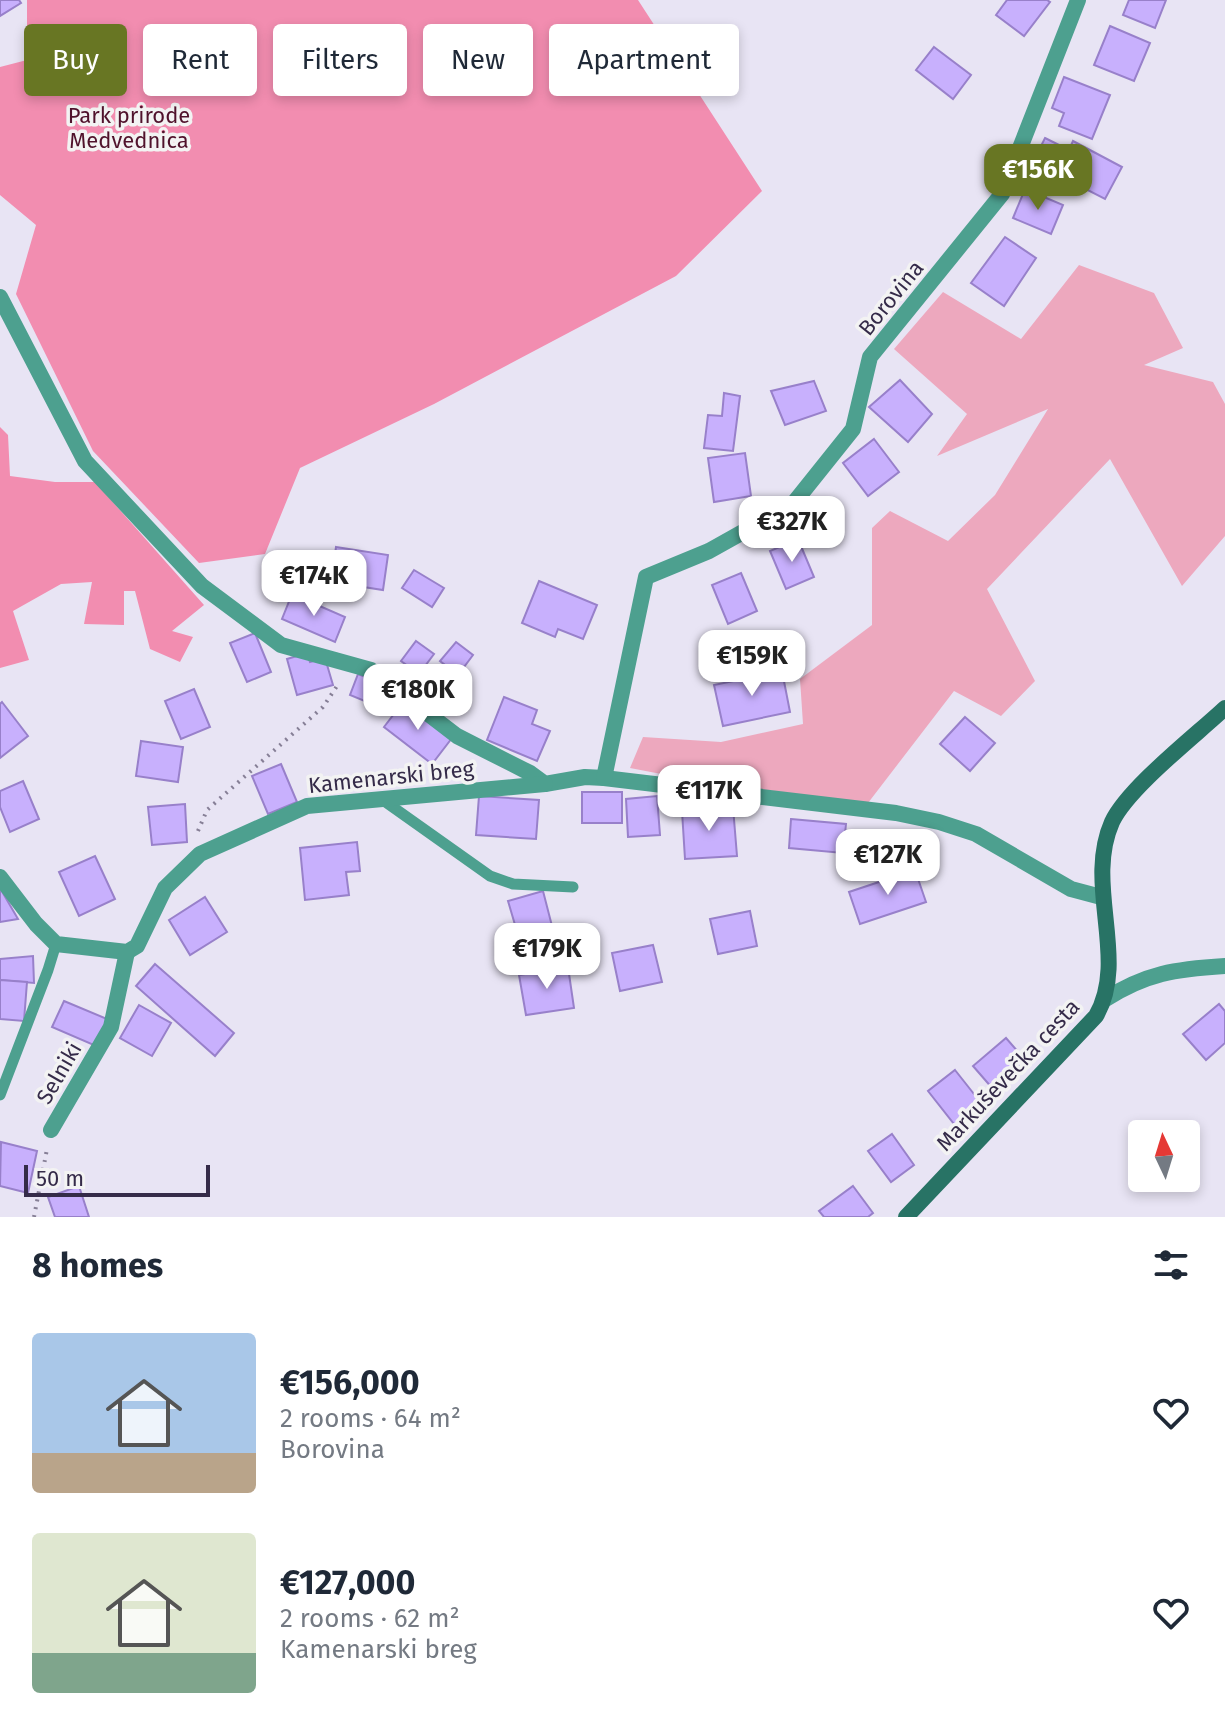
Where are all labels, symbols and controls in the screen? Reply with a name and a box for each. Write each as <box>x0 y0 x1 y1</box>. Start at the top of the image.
chip: Buy <box>24 24 127 96</box>
chip: Rent <box>143 24 257 96</box>
chip: Filters <box>273 24 407 96</box>
chip: New <box>423 24 533 96</box>
chip: Apartment <box>549 24 739 96</box>
park label: Park prirode Medvednica <box>68 102 190 154</box>
pin: €156K <box>982 144 1094 212</box>
text: €156K <box>1002 154 1074 185</box>
street label: Borovina <box>853 255 929 341</box>
pin: €327K <box>736 496 848 564</box>
text: €327K <box>757 506 827 537</box>
pin: €174K <box>258 550 370 618</box>
text: €174K <box>280 560 348 591</box>
pin: €159K <box>696 630 808 698</box>
text: €159K <box>716 640 788 671</box>
pin: €180K <box>362 664 474 732</box>
text: €180K <box>381 674 455 705</box>
street label: Kamenarski breg <box>307 755 476 799</box>
pin: €117K <box>653 765 765 833</box>
text: €117K <box>676 775 742 806</box>
pin: €127K <box>832 829 944 897</box>
text: €127K <box>854 839 922 870</box>
pin: €179K <box>491 923 603 991</box>
text: €179K <box>512 933 582 964</box>
street label: Markuševečka cesta <box>931 993 1085 1157</box>
street label: Selniki <box>31 1037 87 1109</box>
north arrow <box>1128 1120 1200 1192</box>
map controls <box>1128 1120 1200 1192</box>
scale bar <box>24 1161 210 1197</box>
text: 50 m <box>36 1165 84 1192</box>
icon: filters <box>1149 1243 1193 1287</box>
text: 8 homes <box>32 1245 163 1286</box>
text: €156,000 <box>280 1362 420 1403</box>
icon: home <box>96 1365 192 1461</box>
icon: heart <box>1149 1391 1193 1435</box>
text: 2 rooms · 64 m² <box>280 1403 461 1434</box>
text: Borovina <box>280 1434 385 1465</box>
text: €127,000 <box>280 1562 415 1603</box>
icon: home <box>96 1565 192 1661</box>
icon: heart <box>1149 1591 1193 1635</box>
text: 2 rooms · 62 m² <box>280 1603 460 1634</box>
text: Kamenarski breg <box>280 1634 477 1665</box>

